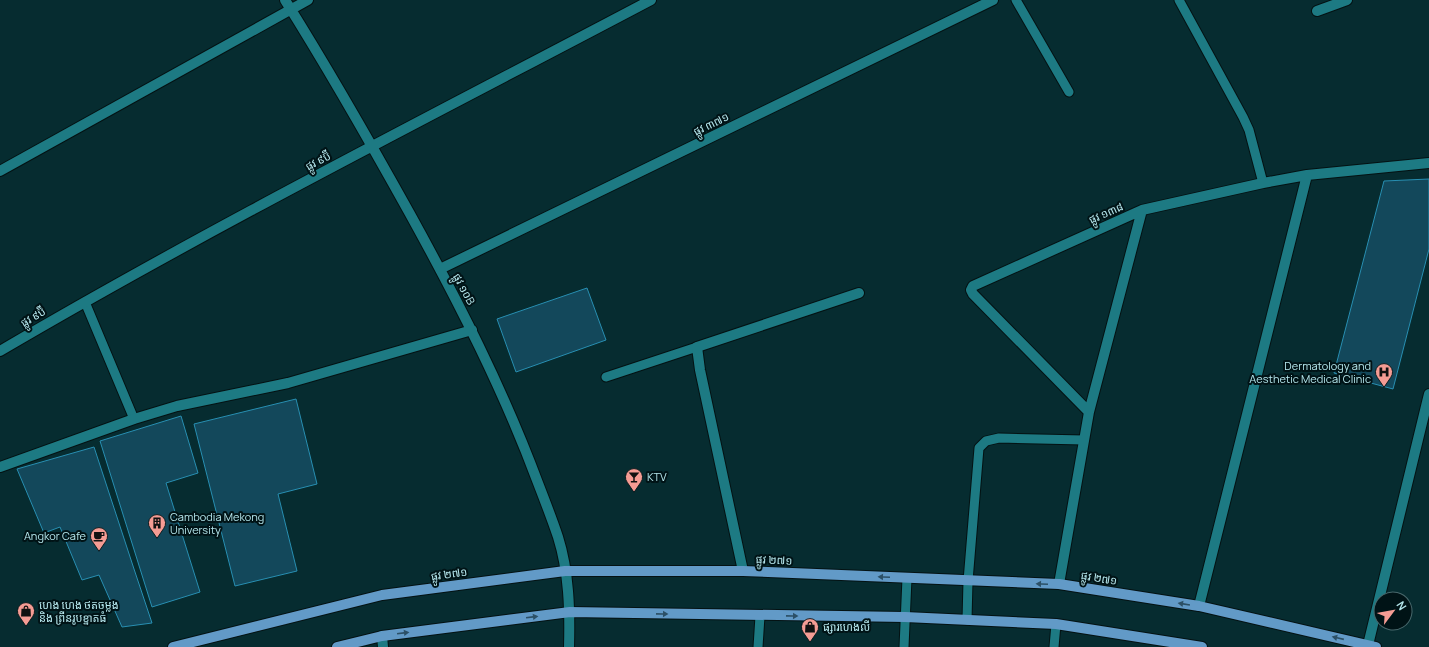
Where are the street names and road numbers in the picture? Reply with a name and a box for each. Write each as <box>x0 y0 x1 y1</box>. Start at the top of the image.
street label: ផ្លូវ ៣៧១ <box>690 109 732 142</box>
street label: ផ្លូវ ៩ប៊ី <box>302 148 335 176</box>
street label: ផ្លូវ ១៣៨ <box>1086 198 1127 230</box>
street label: ផ្លូវ ១០B <box>447 270 479 309</box>
street label: ផ្លូវ ៩ប៊ី <box>17 303 50 333</box>
street label: ផ្លូវ ២៧១ <box>755 551 793 571</box>
street label: ផ្លូវ ២៧១ <box>430 564 469 587</box>
street label: ផ្លូវ ២៧១ <box>1079 567 1118 591</box>

